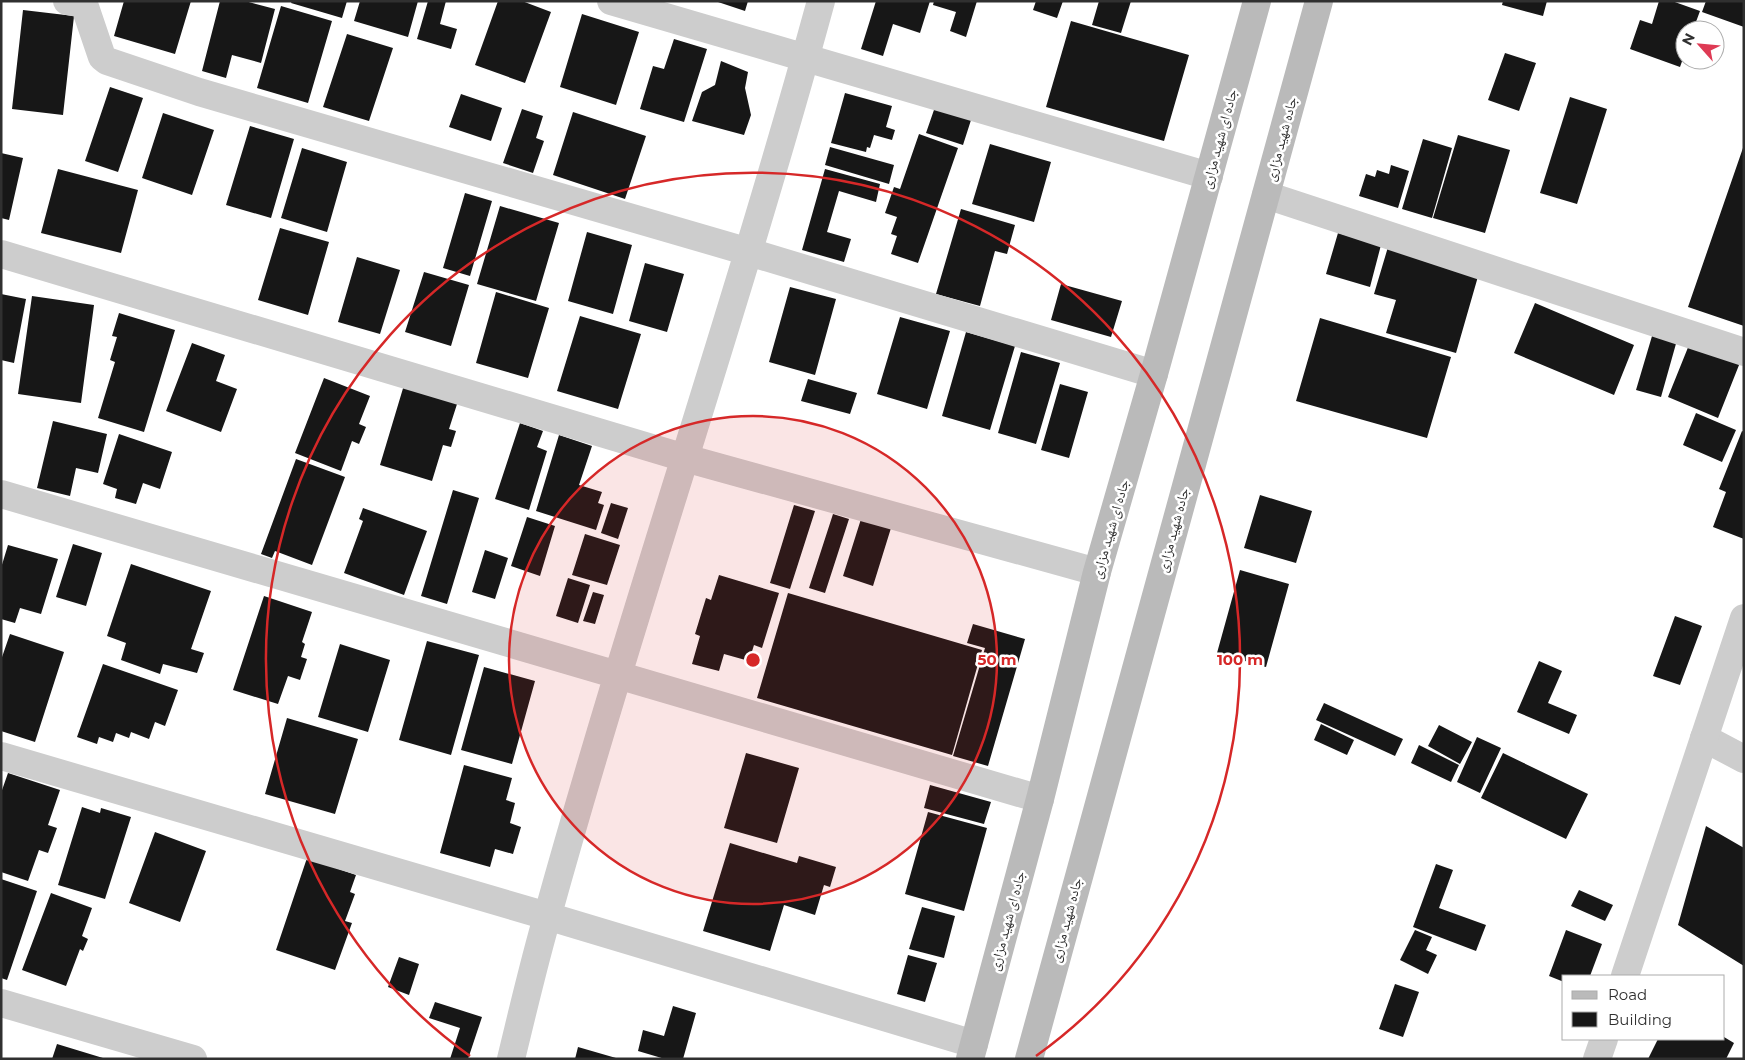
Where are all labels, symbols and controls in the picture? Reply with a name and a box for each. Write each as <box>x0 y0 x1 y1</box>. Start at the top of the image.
north arrow <box>1675 20 1725 70</box>
text: N <box>1678 30 1699 48</box>
street label: جاده ای شهید مزاری <box>1197 87 1241 191</box>
street label: جاده شهید مزاری <box>1261 95 1301 183</box>
street label: جاده ای شهید مزاری <box>1087 477 1133 581</box>
street label: جاده شهید مزاری <box>1153 486 1193 574</box>
text: 50 m <box>977 650 1017 669</box>
text: 100 m <box>1217 650 1263 669</box>
centre of rings <box>744 651 762 669</box>
street label: جاده ای شهید مزاری <box>985 869 1029 973</box>
street label: جاده شهید مزاری <box>1046 876 1086 964</box>
legend <box>1562 975 1725 1040</box>
text: Road <box>1608 985 1647 1004</box>
text: Building <box>1608 1010 1672 1029</box>

